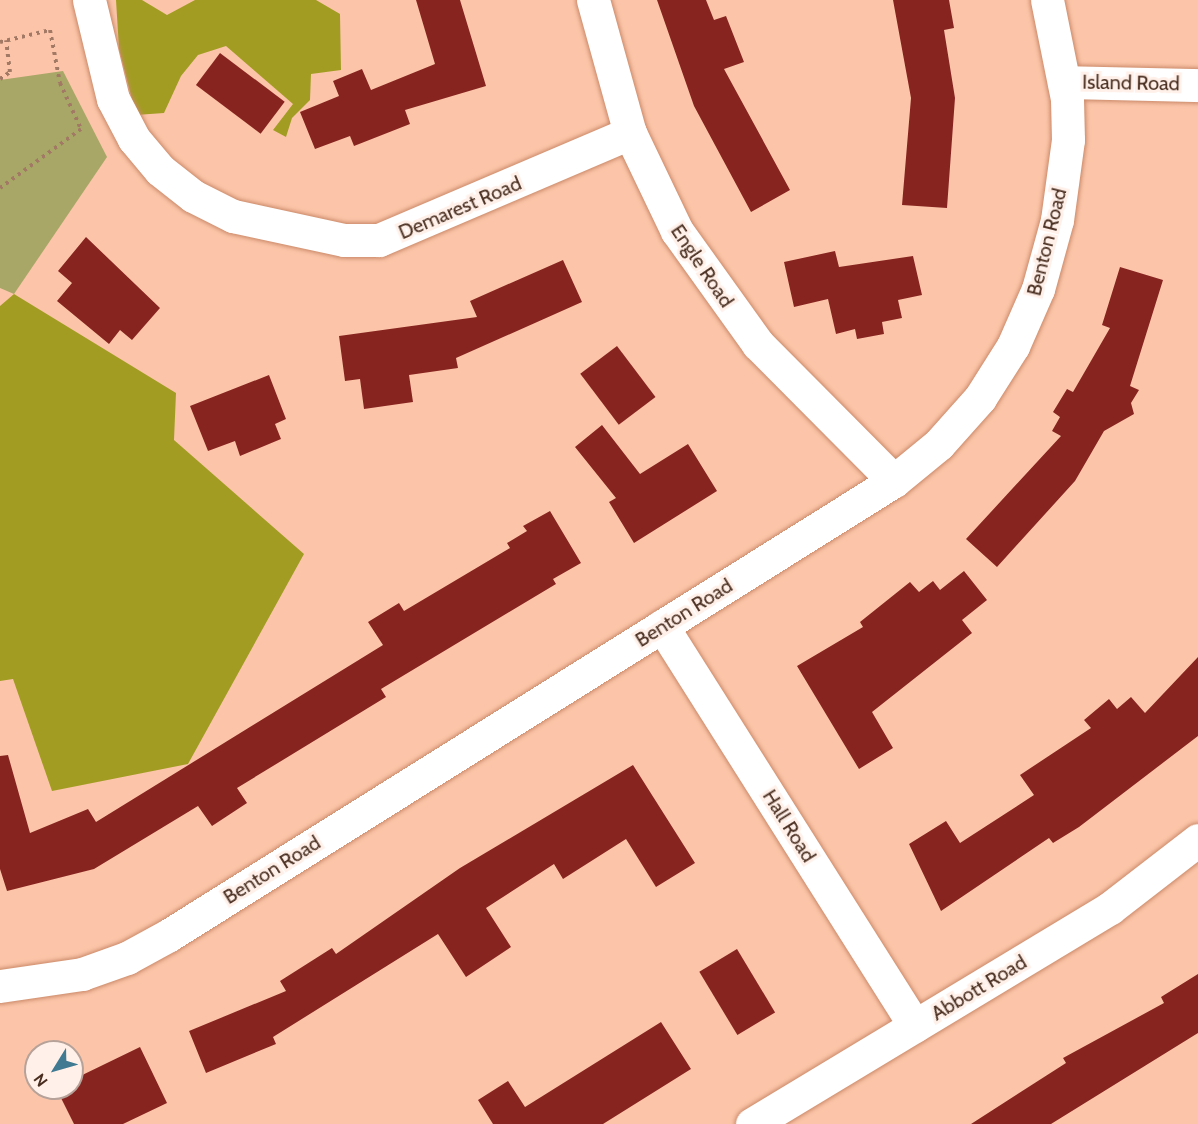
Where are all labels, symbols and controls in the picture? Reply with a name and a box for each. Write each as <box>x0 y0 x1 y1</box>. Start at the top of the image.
street label: Island Road <box>1082 70 1180 96</box>
street label: Demarest Road <box>395 171 525 245</box>
street label: Benton Road <box>1022 186 1072 298</box>
street label: Engle Road <box>666 220 738 312</box>
street label: Benton Road <box>631 574 737 652</box>
street label: Hall Road <box>757 785 821 867</box>
street label: Benton Road <box>219 831 325 909</box>
street label: Abbott Road <box>927 950 1031 1026</box>
north arrow <box>24 1040 84 1100</box>
text: N <box>30 1070 52 1090</box>

